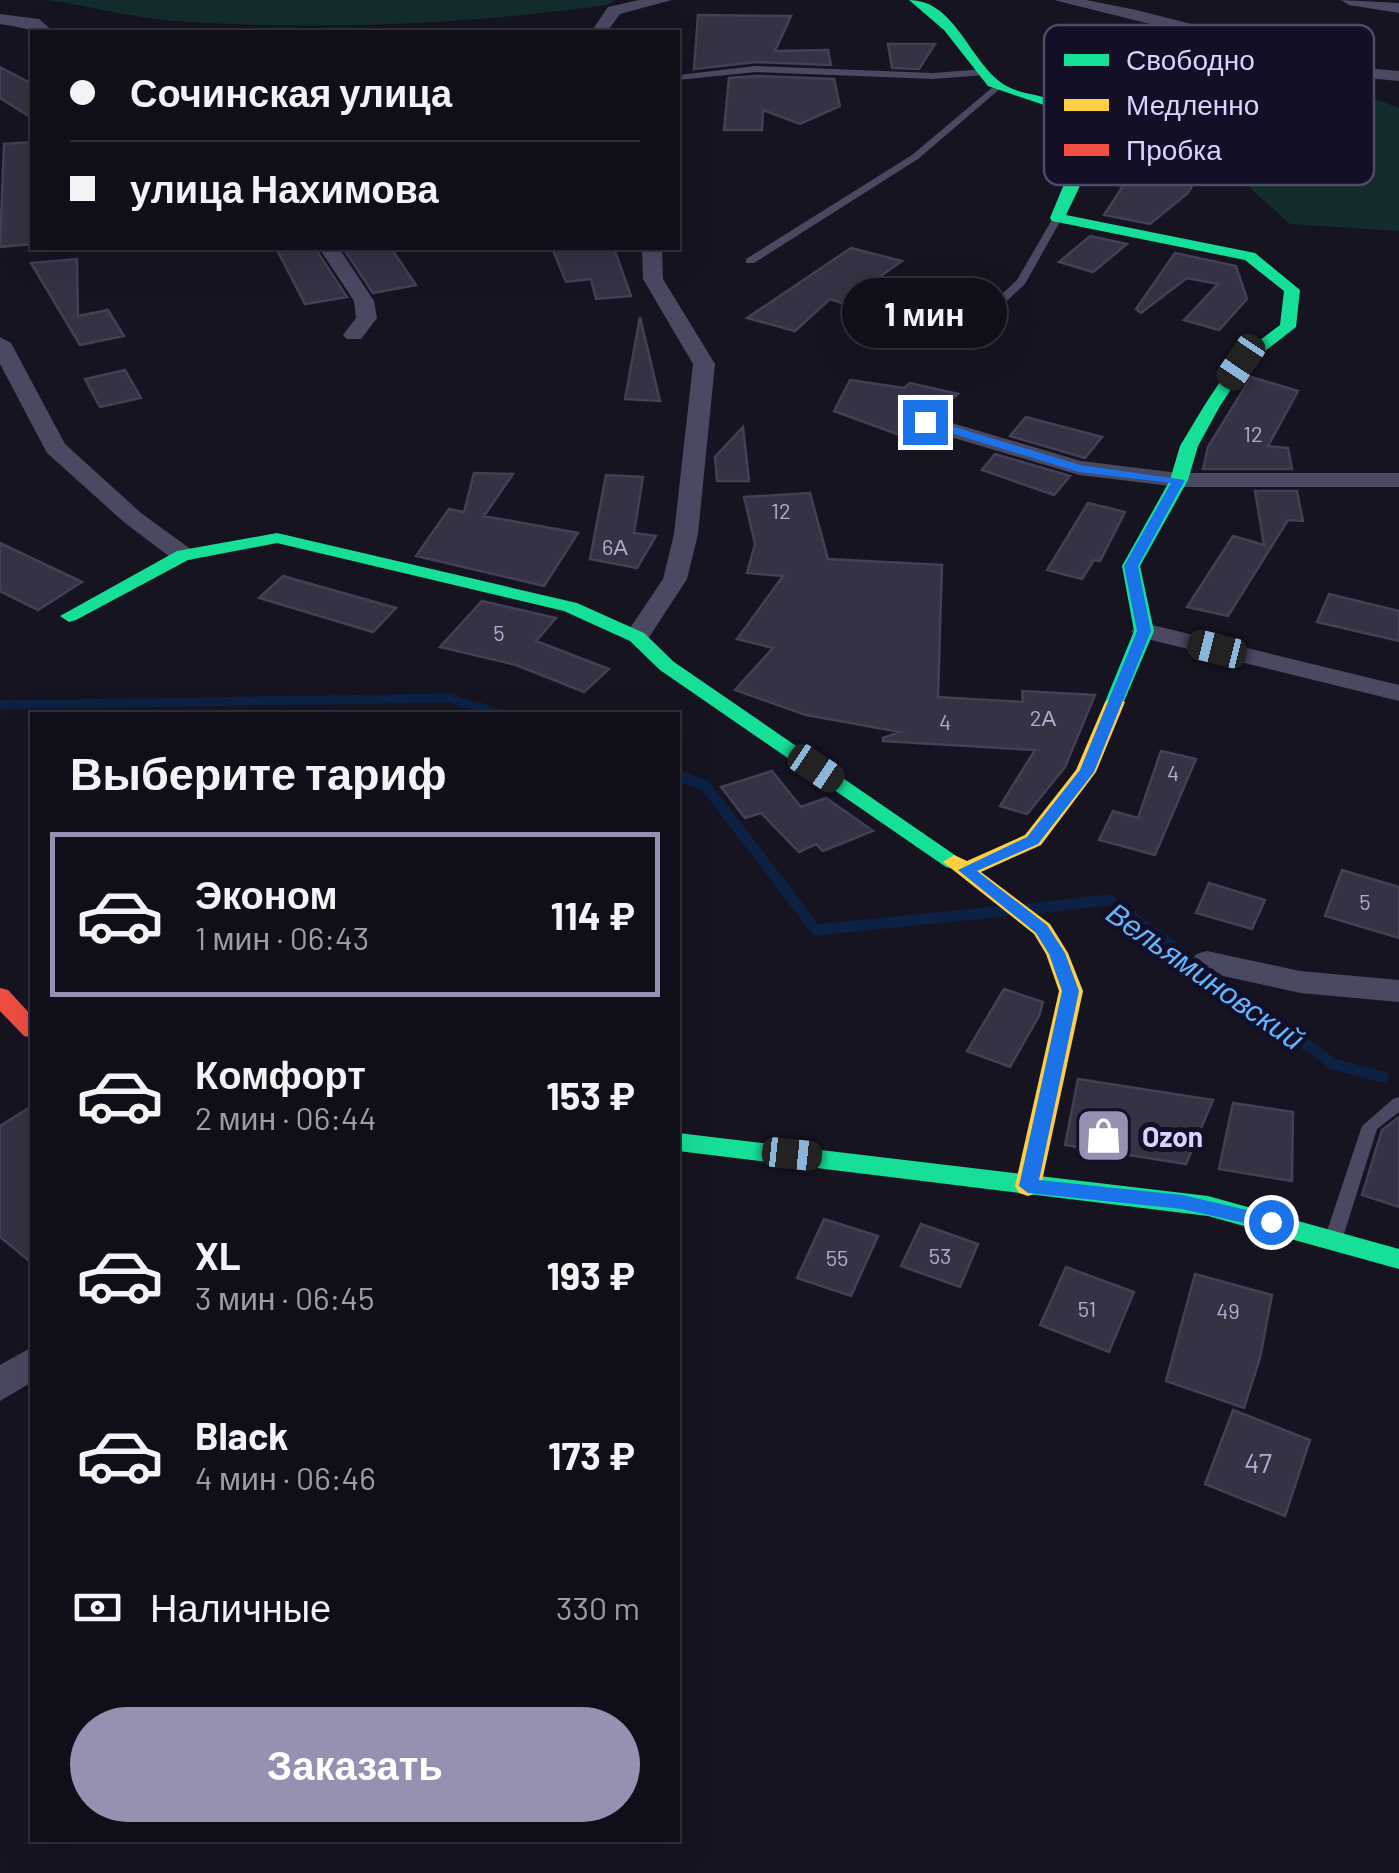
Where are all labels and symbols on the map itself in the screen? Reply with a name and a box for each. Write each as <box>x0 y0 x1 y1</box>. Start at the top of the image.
legend <box>1044 25 1374 185</box>
text: Свободно <box>1126 42 1255 76</box>
text: Медленно <box>1126 87 1259 121</box>
text: Пробка <box>1126 132 1222 166</box>
callout: 1 мин <box>842 277 1008 347</box>
car <box>1212 329 1270 395</box>
route end <box>903 400 948 445</box>
house number: 12 <box>1243 420 1263 446</box>
house number: 12 <box>771 497 791 523</box>
house number: 6А <box>602 533 628 559</box>
house number: 5 <box>493 619 505 645</box>
car <box>1184 627 1250 671</box>
house number: 2А <box>1030 704 1057 730</box>
house number: 4 <box>939 708 951 734</box>
car <box>783 739 849 797</box>
house number: 4 <box>1167 759 1179 785</box>
house number: 5 <box>1359 888 1371 914</box>
water label: Вельяминовский <box>1100 894 1312 1057</box>
shop icon: Ozon <box>1073 1106 1133 1166</box>
place label: Ozon <box>1142 1119 1203 1153</box>
car <box>761 1136 823 1172</box>
route start <box>1249 1200 1294 1245</box>
house number: 53 <box>929 1242 951 1268</box>
house number: 55 <box>826 1244 848 1270</box>
house number: 51 <box>1078 1295 1096 1321</box>
house number: 49 <box>1216 1297 1240 1323</box>
house number: 47 <box>1244 1445 1272 1479</box>

